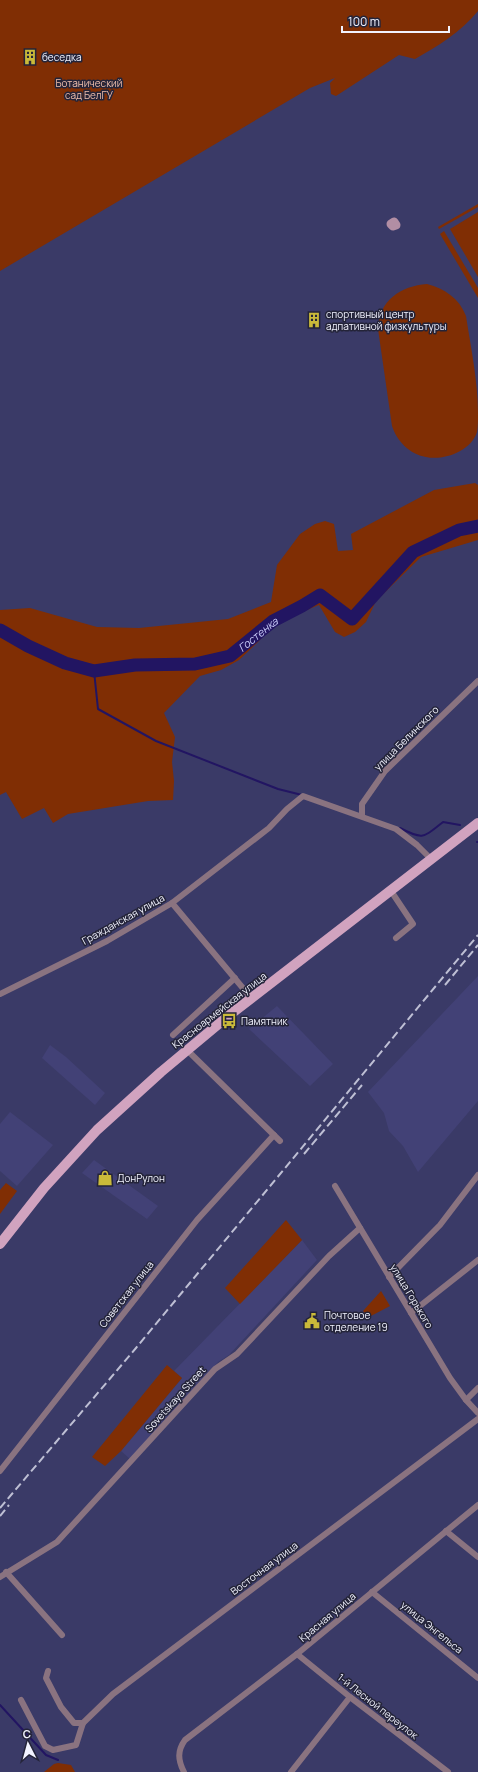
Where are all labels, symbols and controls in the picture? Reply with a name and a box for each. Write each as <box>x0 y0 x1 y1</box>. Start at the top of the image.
scale bar <box>342 8 449 34</box>
text: 100 m <box>348 13 380 30</box>
building icon: беседка <box>21 48 39 66</box>
place label: беседка <box>42 50 82 64</box>
park label: Ботанический сад БелГУ <box>55 76 123 102</box>
place label: спортивный центр адпативной физкультуры <box>326 307 446 333</box>
building icon: спортивный центр адпативной физкультуры <box>305 311 323 329</box>
water label: Гостенка <box>234 612 281 654</box>
street label: улица Белинского <box>371 702 442 773</box>
street label: Гражданская улица <box>79 890 167 948</box>
street label: Красноармейская улица <box>169 969 269 1051</box>
bus stop icon: Памятник <box>220 1012 238 1030</box>
place label: Памятник <box>241 1014 289 1028</box>
shop icon: ДонРулон <box>96 1169 114 1187</box>
place label: ДонРулон <box>117 1171 165 1185</box>
street label: Советская улица <box>96 1258 156 1330</box>
street label: улица Горького <box>387 1261 437 1331</box>
place label: Почтовое отделение 19 <box>324 1308 388 1334</box>
public building icon: Почтовое отделение 19 <box>303 1312 321 1330</box>
street label: Sovetskaya Street <box>142 1363 208 1435</box>
street label: Восточная улица <box>227 1538 301 1598</box>
street label: Красная улица <box>296 1589 358 1645</box>
street label: улица Энгельса <box>398 1598 466 1656</box>
street label: 1-й Лесной переулок <box>335 1670 422 1743</box>
north arrow <box>8 1724 48 1764</box>
text: С <box>22 1726 32 1741</box>

